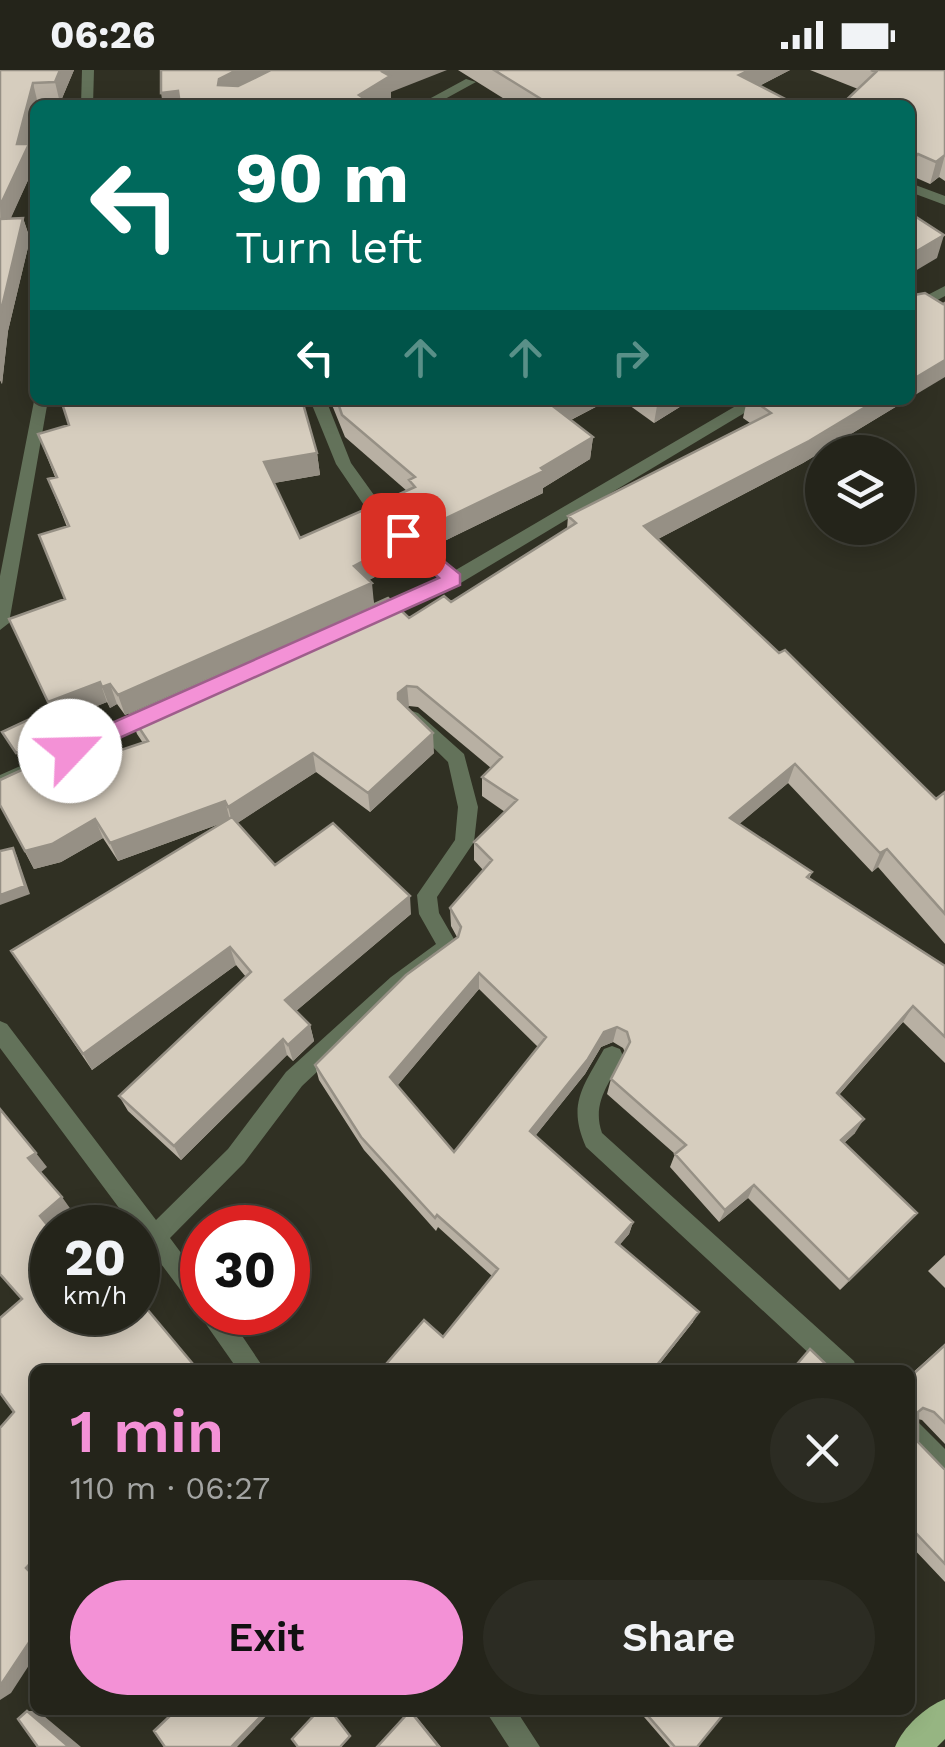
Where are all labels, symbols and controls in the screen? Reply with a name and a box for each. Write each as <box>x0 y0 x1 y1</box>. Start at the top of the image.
text: 06:26 <box>50 13 155 57</box>
text: 90 m <box>235 137 409 219</box>
icon: left <box>70 140 200 270</box>
text: Turn left <box>235 221 422 274</box>
icon: left <box>288 330 343 385</box>
icon: ahead <box>393 330 448 385</box>
icon: ahead <box>498 330 553 385</box>
icon: right <box>603 330 658 385</box>
map controls <box>805 435 915 545</box>
button: layers <box>805 435 915 545</box>
pin <box>361 493 446 578</box>
icon: arrive <box>376 508 431 563</box>
position arrow <box>18 699 122 803</box>
speed limit sign: 30 <box>180 1205 310 1335</box>
text: 20 <box>64 1228 126 1287</box>
text: km/h <box>63 1281 127 1310</box>
text: 1 min <box>70 1396 224 1467</box>
button: close <box>770 1398 875 1503</box>
text: 110 m · 06:27 <box>70 1469 270 1507</box>
button: Exit <box>70 1580 463 1695</box>
button: Share <box>483 1580 875 1695</box>

